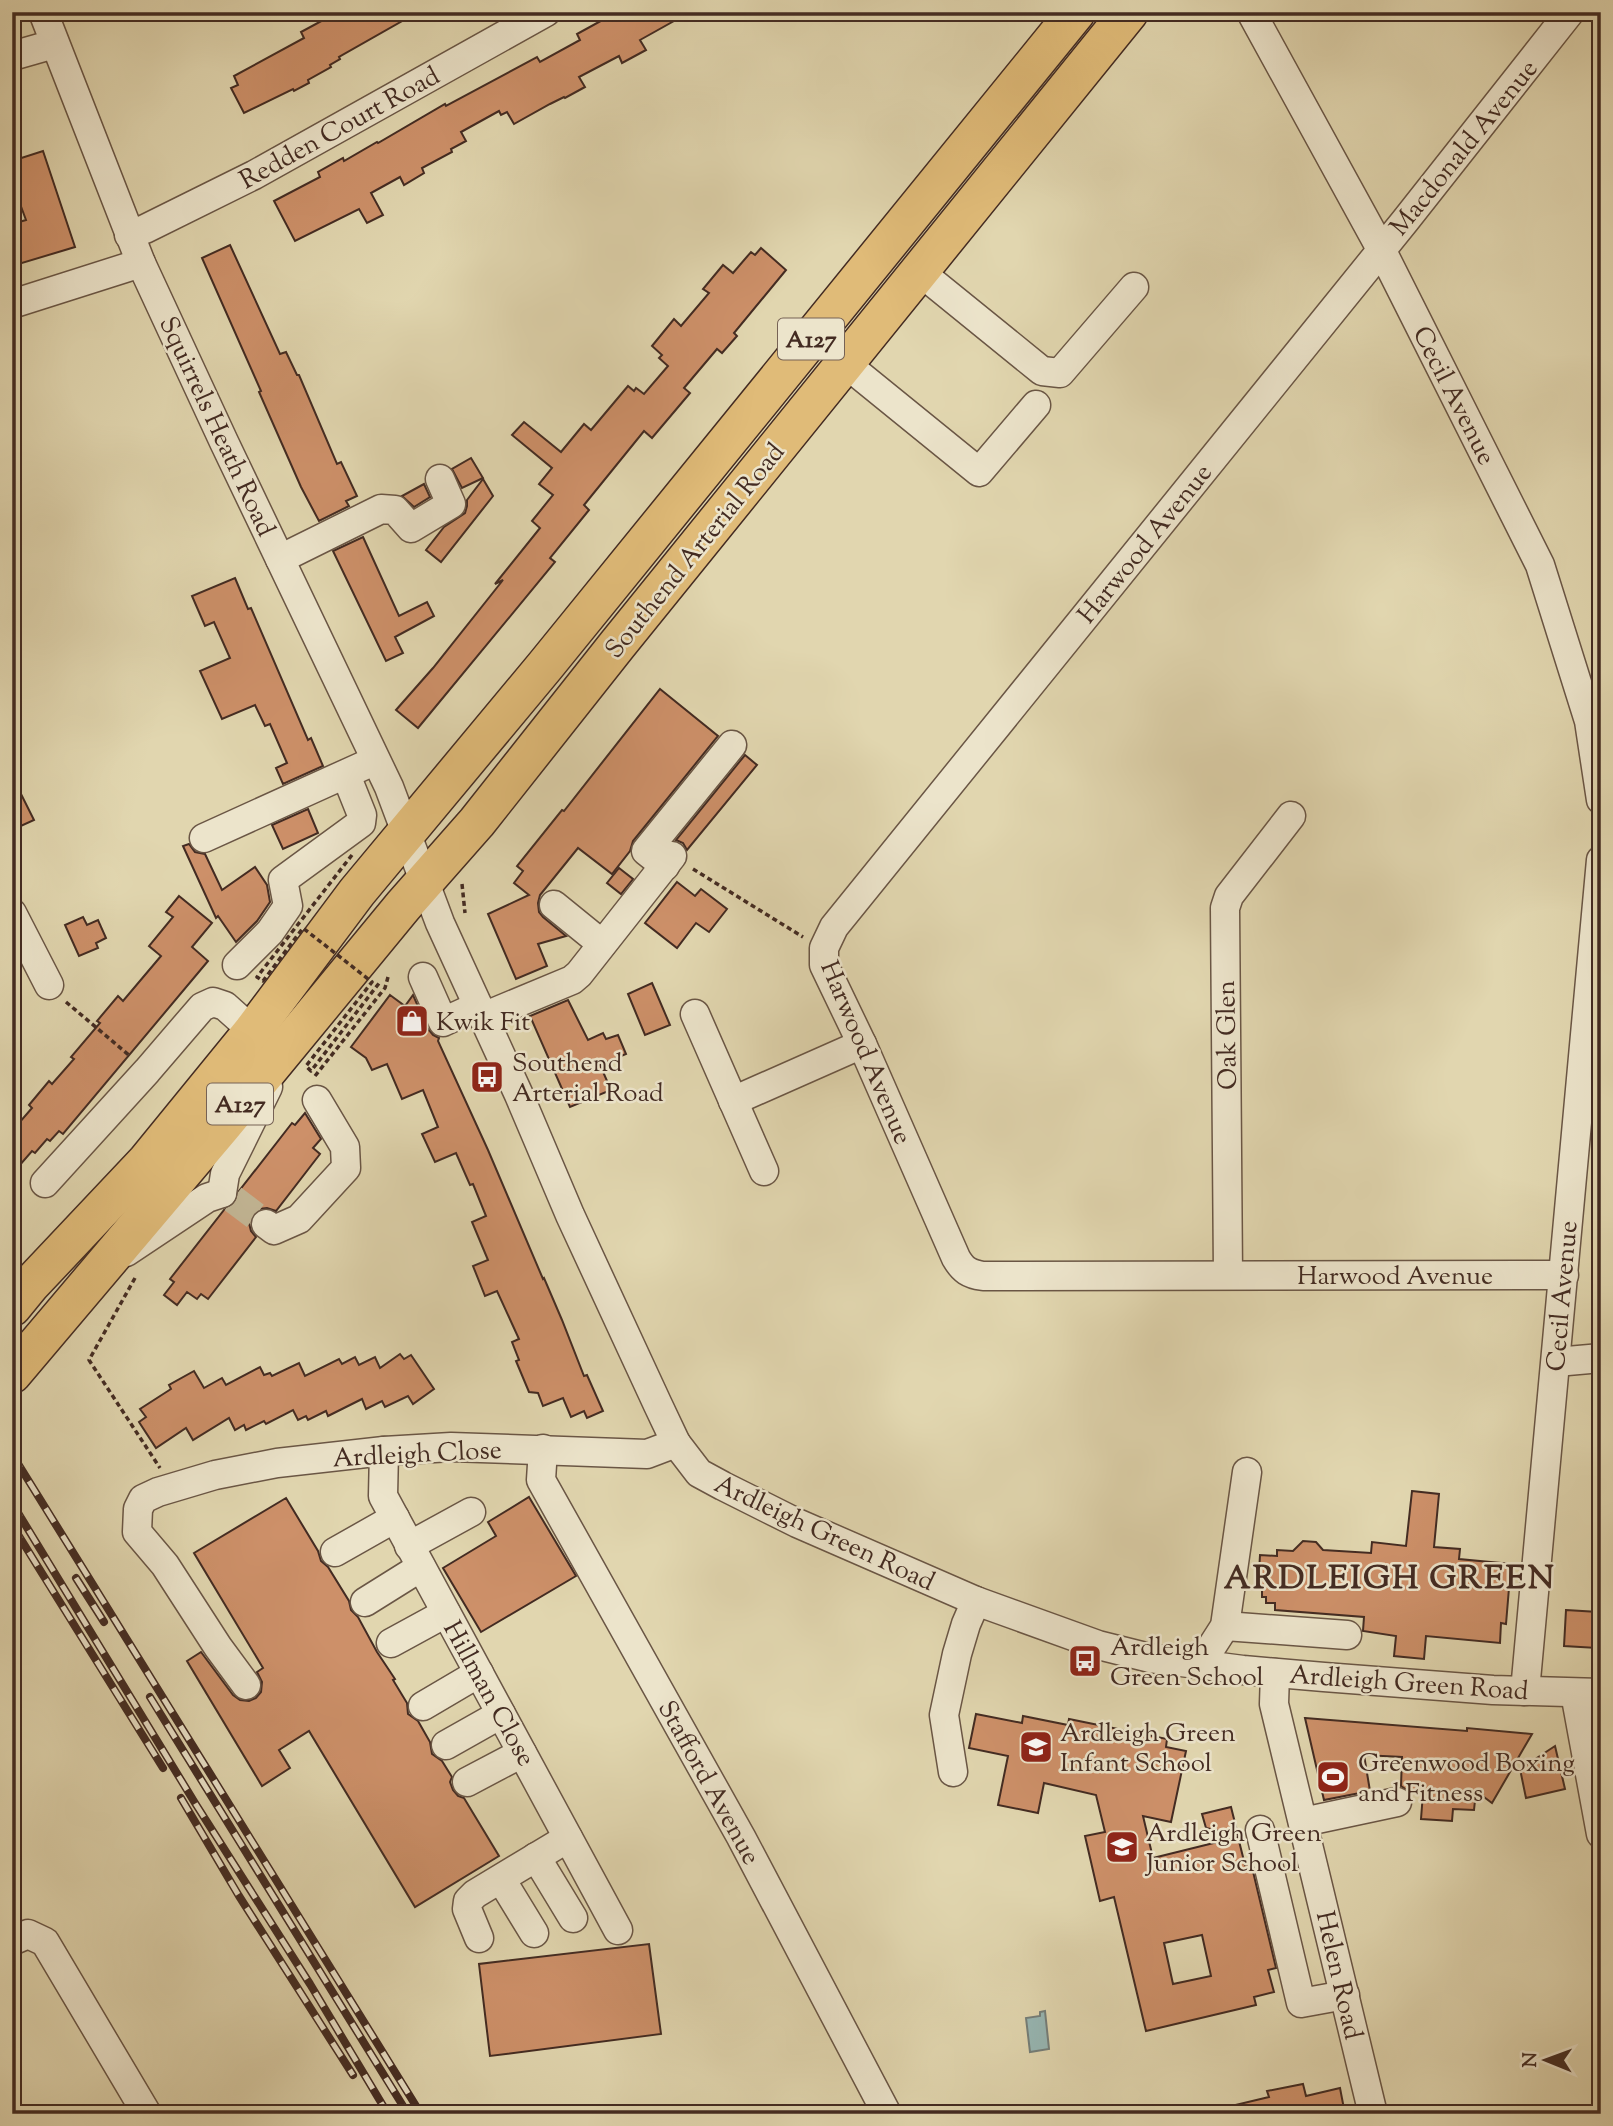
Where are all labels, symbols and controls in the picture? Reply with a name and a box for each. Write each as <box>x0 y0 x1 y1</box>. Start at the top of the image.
street label: Macdonald Avenue <box>1382 52 1548 245</box>
street label: Redden Court Road <box>233 59 447 200</box>
street label: Squirrels Heath Road <box>148 311 283 543</box>
road number: A127 <box>778 318 844 360</box>
street label: Cecil Avenue <box>1402 320 1504 472</box>
street label: Southend Arterial Road <box>597 436 795 667</box>
street label: Harwood Avenue <box>1070 457 1222 632</box>
street label: Harwood Avenue <box>809 955 920 1150</box>
street label: Oak Glen <box>1209 980 1248 1090</box>
shop icon: Kwik Fit <box>393 1002 431 1040</box>
place label: Kwik Fit <box>436 1005 530 1042</box>
place label: Southend Arterial Road <box>512 1046 664 1113</box>
bus stop icon: Southend Arterial Road <box>468 1058 506 1096</box>
road number: A127 <box>207 1084 273 1124</box>
street label: Cecil Avenue <box>1538 1219 1589 1373</box>
street label: Harwood Avenue <box>1297 1259 1493 1296</box>
street label: Ardleigh Close <box>332 1433 503 1478</box>
street label: Ardleigh Green Road <box>708 1467 941 1602</box>
district label: ARDLEIGH GREEN <box>1224 1556 1556 1604</box>
street label: Hillman Close <box>433 1615 543 1774</box>
place label: Ardleigh Green School <box>1110 1630 1264 1697</box>
bus stop icon: Ardleigh Green School <box>1066 1642 1104 1680</box>
street label: Ardleigh Green Road <box>1288 1658 1530 1711</box>
street label: Stafford Avenue <box>647 1694 768 1872</box>
place label: Ardleigh Green Infant School <box>1060 1716 1236 1783</box>
school or university icon: Ardleigh Green Infant School <box>1017 1728 1055 1766</box>
place label: Greenwood Boxing and Fitness <box>1358 1746 1575 1813</box>
sports icon: Greenwood Boxing and Fitness <box>1314 1758 1352 1796</box>
place label: Ardleigh Green Junior School <box>1144 1816 1322 1883</box>
school or university icon: Ardleigh Green Junior School <box>1103 1828 1141 1866</box>
street label: Helen Road <box>1305 1908 1370 2044</box>
north arrow <box>1512 2024 1582 2094</box>
text: N <box>1518 2052 1545 2068</box>

